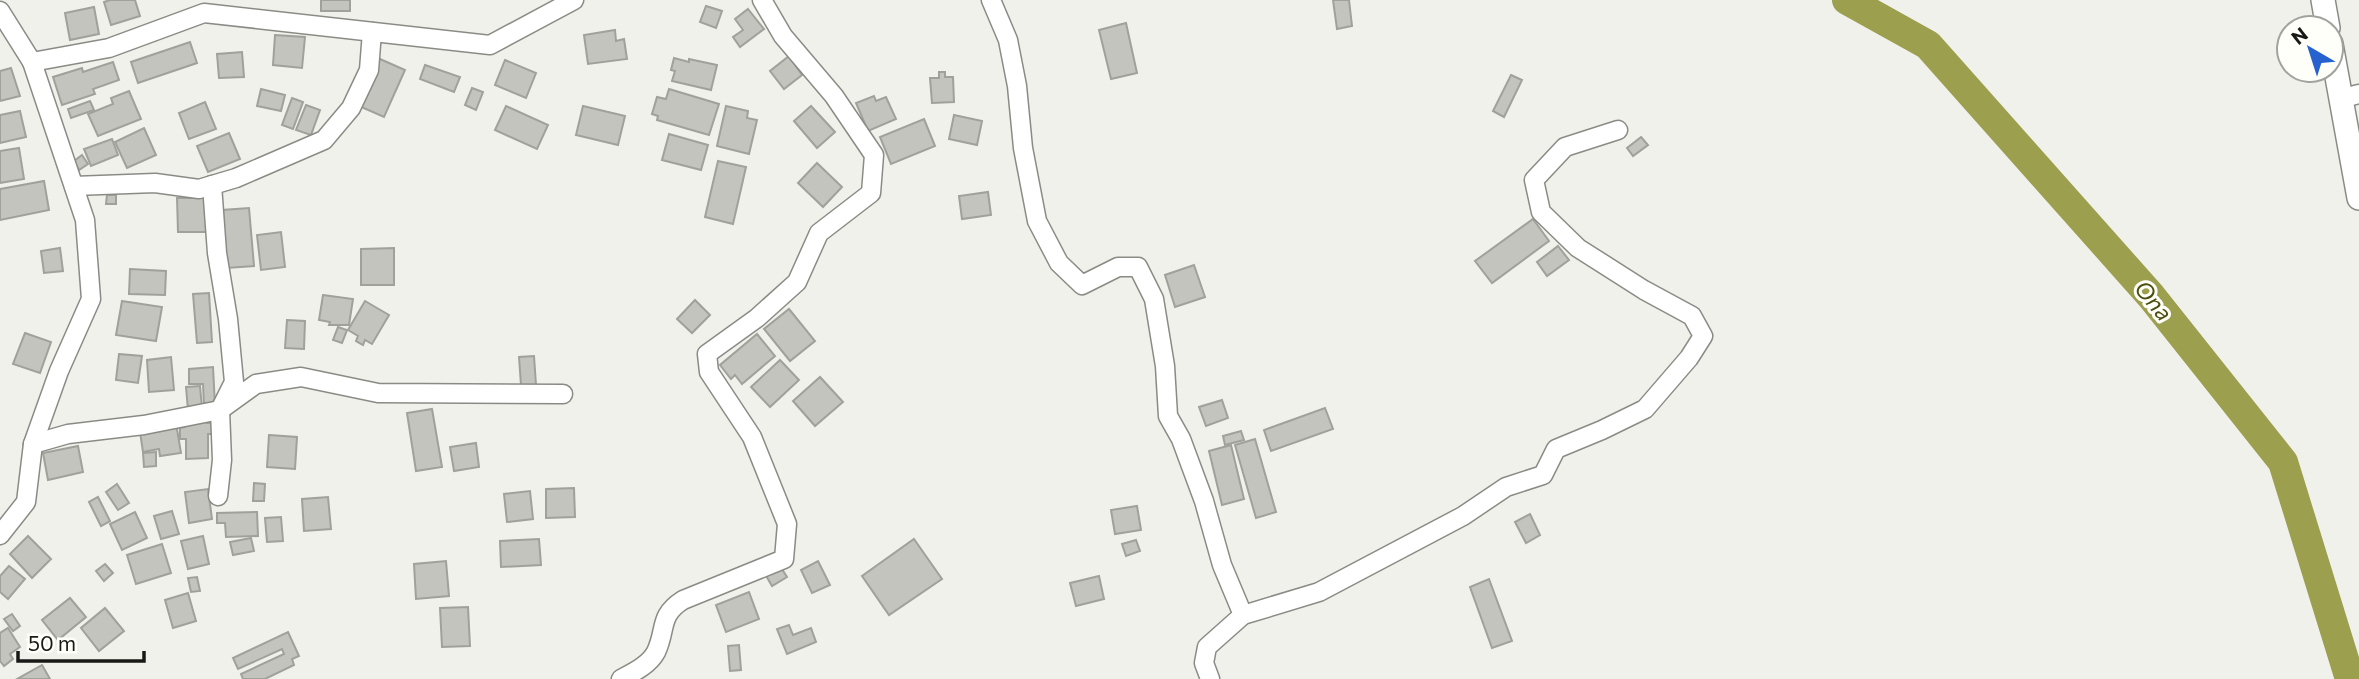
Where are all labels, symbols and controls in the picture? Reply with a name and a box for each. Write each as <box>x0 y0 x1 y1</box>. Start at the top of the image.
north arrow <box>2275 14 2345 84</box>
text: N <box>2286 22 2312 49</box>
water label: Ona <box>2129 274 2179 326</box>
scale bar <box>18 620 144 664</box>
text: 50 m <box>28 630 76 655</box>

